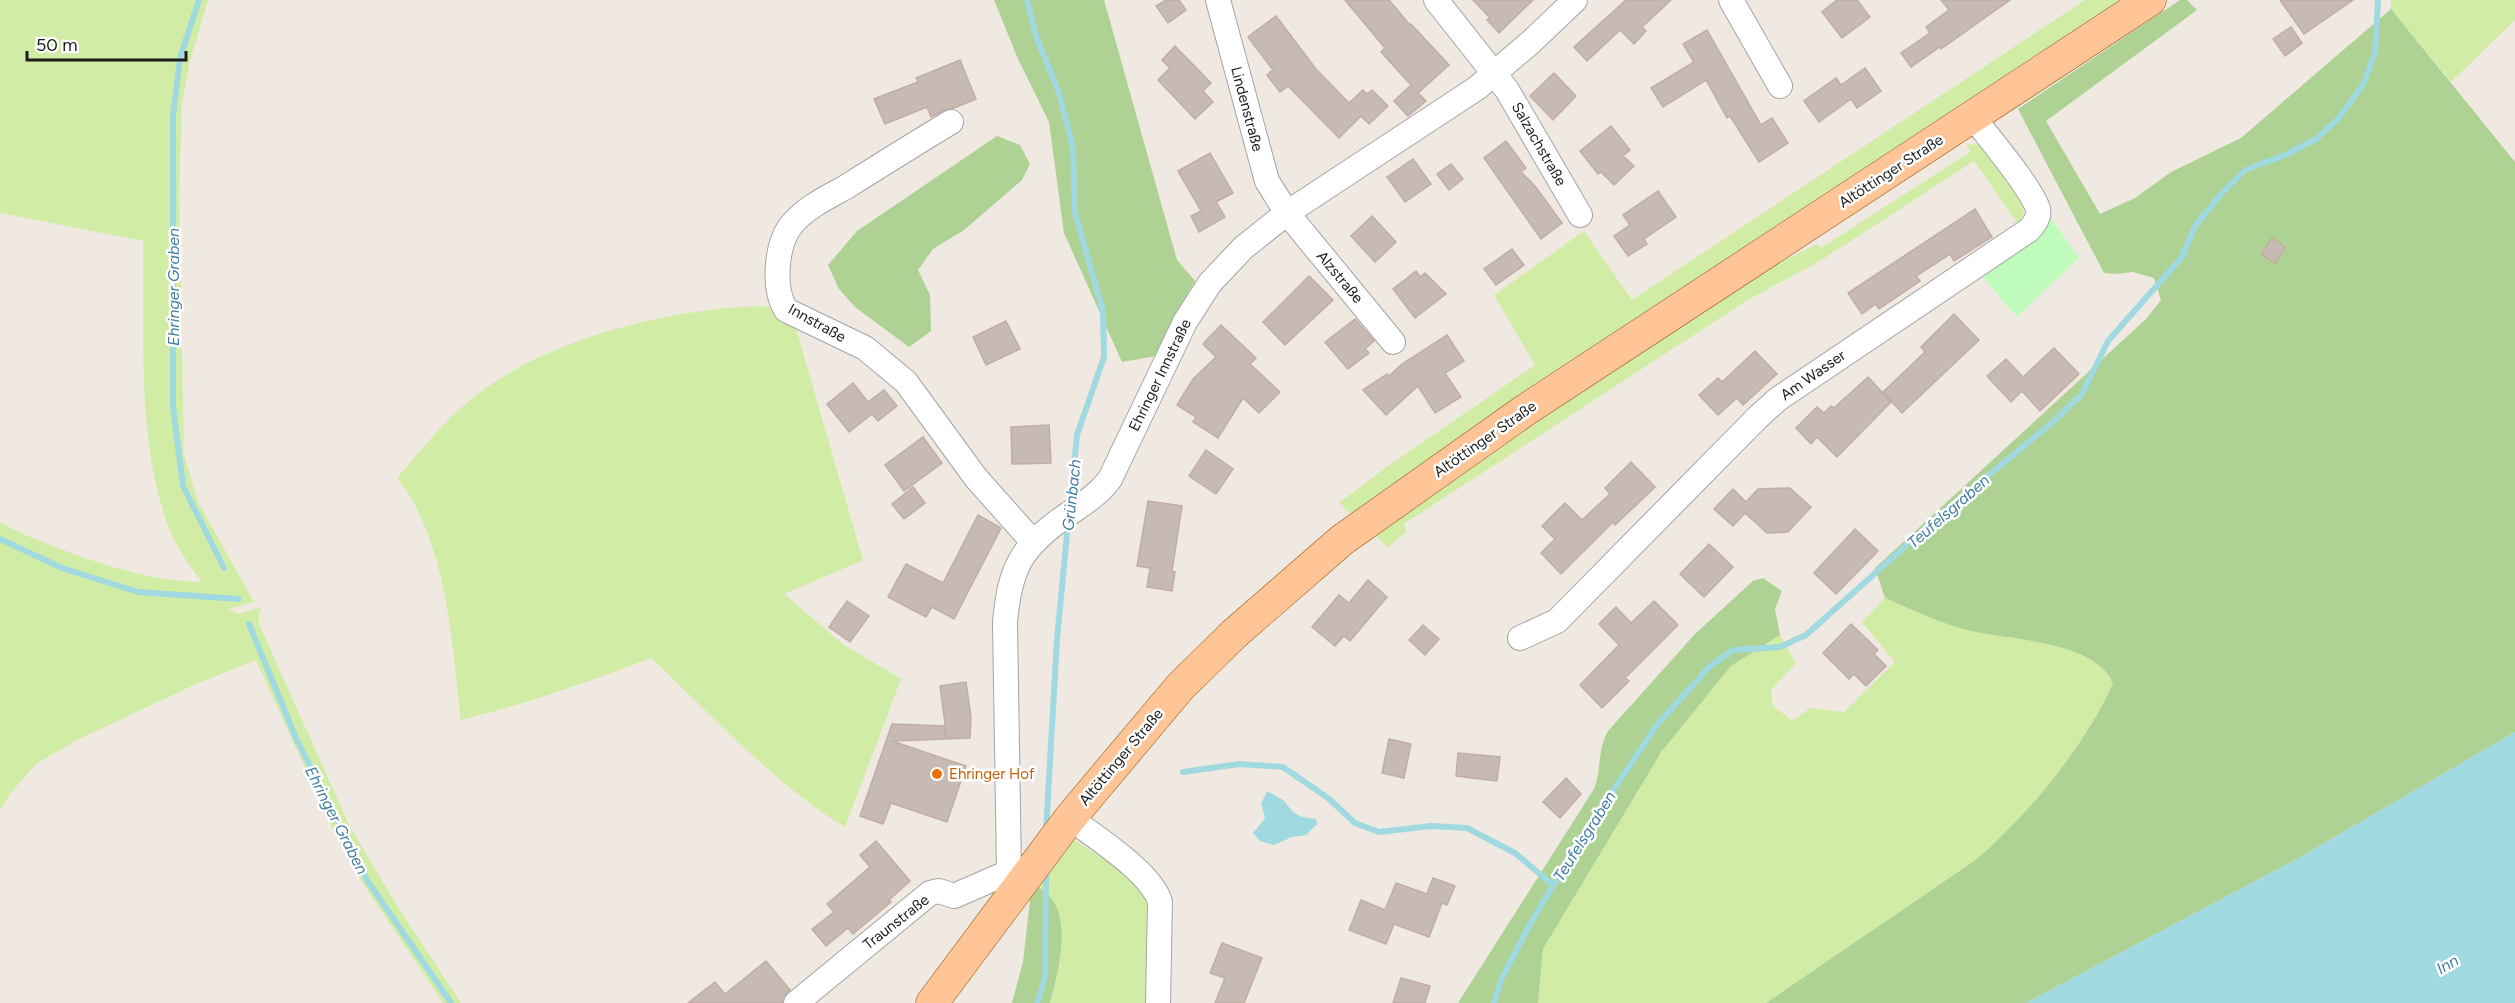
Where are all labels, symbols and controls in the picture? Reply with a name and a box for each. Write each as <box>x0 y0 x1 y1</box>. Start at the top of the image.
scale bar <box>27 24 186 62</box>
text: 50 m <box>36 34 78 56</box>
street label: Lindenstraße <box>1227 65 1267 153</box>
street label: Salzachstraße <box>1508 99 1570 189</box>
street label: Altöttinger Straße <box>1835 131 1947 211</box>
water label: Ehringer Graben <box>164 228 183 346</box>
street label: Alzstraße <box>1313 247 1367 307</box>
street label: Innstraße <box>785 300 849 346</box>
street label: Ehringer Innstraße <box>1125 316 1195 434</box>
street label: Am Wasser <box>1777 346 1849 404</box>
street label: Altöttinger Straße <box>1430 397 1540 481</box>
water label: Grünbach <box>1058 458 1085 532</box>
water label: Teufelsgraben <box>1903 471 1993 552</box>
street label: Altöttinger Straße <box>1075 705 1167 809</box>
water label: Ehringer Graben <box>301 763 372 877</box>
place label: Ehringer Hof <box>949 765 1035 783</box>
marker: Ehringer Hof <box>930 767 944 781</box>
water label: Teufelsgraben <box>1549 788 1620 885</box>
street label: Traunstraße <box>859 891 933 953</box>
water label: Inn <box>2433 951 2462 978</box>

